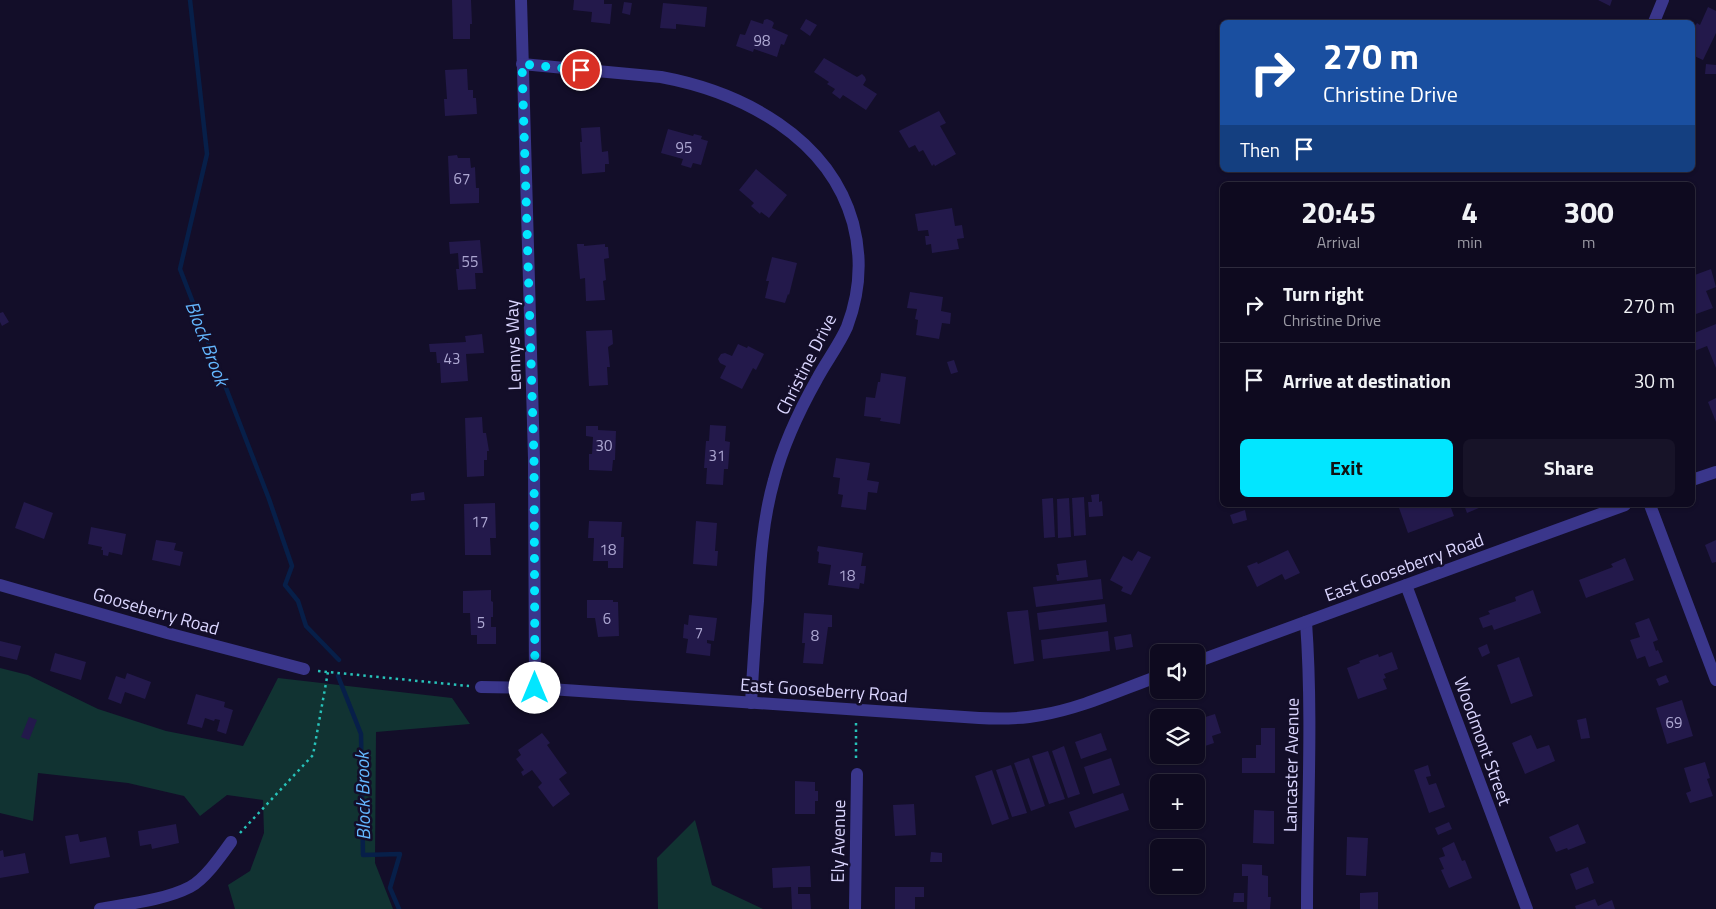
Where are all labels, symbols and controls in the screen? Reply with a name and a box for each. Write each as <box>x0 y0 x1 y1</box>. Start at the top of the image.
house number: 98 <box>754 29 770 52</box>
text: 270 m <box>1323 29 1419 83</box>
icon: right <box>1240 40 1305 105</box>
pin <box>560 49 602 91</box>
icon: arrive <box>567 56 595 84</box>
text: Christine Drive <box>1323 77 1458 111</box>
text: Then <box>1240 135 1280 164</box>
icon: arrive <box>1290 135 1318 163</box>
house number: 95 <box>676 136 692 159</box>
house number: 67 <box>454 167 470 190</box>
text: 20:45 <box>1301 189 1376 235</box>
text: 4 <box>1461 189 1478 235</box>
text: 300 <box>1564 189 1614 235</box>
text: Arrival <box>1317 230 1360 254</box>
text: min <box>1457 230 1482 254</box>
text: m <box>1582 230 1595 254</box>
house number: 55 <box>462 250 478 273</box>
text: Turn right <box>1283 279 1364 308</box>
icon: right <box>1240 291 1268 319</box>
text: 270 m <box>1623 291 1675 320</box>
water label: Block Brook <box>179 296 238 392</box>
street label: Lennys Way <box>498 299 528 391</box>
text: Christine Drive <box>1283 308 1381 332</box>
street label: Christine Drive <box>769 309 843 419</box>
house number: 43 <box>444 347 460 370</box>
icon: arrive <box>1240 366 1268 394</box>
text: Arrive at destination <box>1283 366 1451 395</box>
text: 30 m <box>1634 366 1675 395</box>
house number: 30 <box>596 434 612 457</box>
button: Exit <box>1240 439 1453 497</box>
button: Share <box>1463 439 1675 497</box>
house number: 31 <box>709 444 725 467</box>
house number: 17 <box>472 510 488 533</box>
street label: East Gooseberry Road <box>1321 526 1487 608</box>
house number: 18 <box>600 538 616 561</box>
house number: 18 <box>839 564 855 587</box>
street label: Gooseberry Road <box>90 580 222 642</box>
house number: 6 <box>603 607 611 630</box>
house number: 5 <box>477 611 485 634</box>
house number: 7 <box>695 621 703 644</box>
house number: 8 <box>811 624 819 647</box>
map controls <box>1150 644 1205 894</box>
button: sound <box>1150 644 1205 699</box>
position arrow <box>508 661 560 713</box>
street label: East Gooseberry Road <box>739 671 909 709</box>
street label: Woodmont Street <box>1447 673 1519 810</box>
street label: Lancaster Avenue <box>1276 698 1306 832</box>
button: layers <box>1150 709 1205 764</box>
house number: 69 <box>1666 711 1682 734</box>
water label: Block Brook <box>347 749 377 841</box>
button: + <box>1150 774 1205 829</box>
street label: Ely Avenue <box>824 799 852 883</box>
button: − <box>1150 839 1205 894</box>

